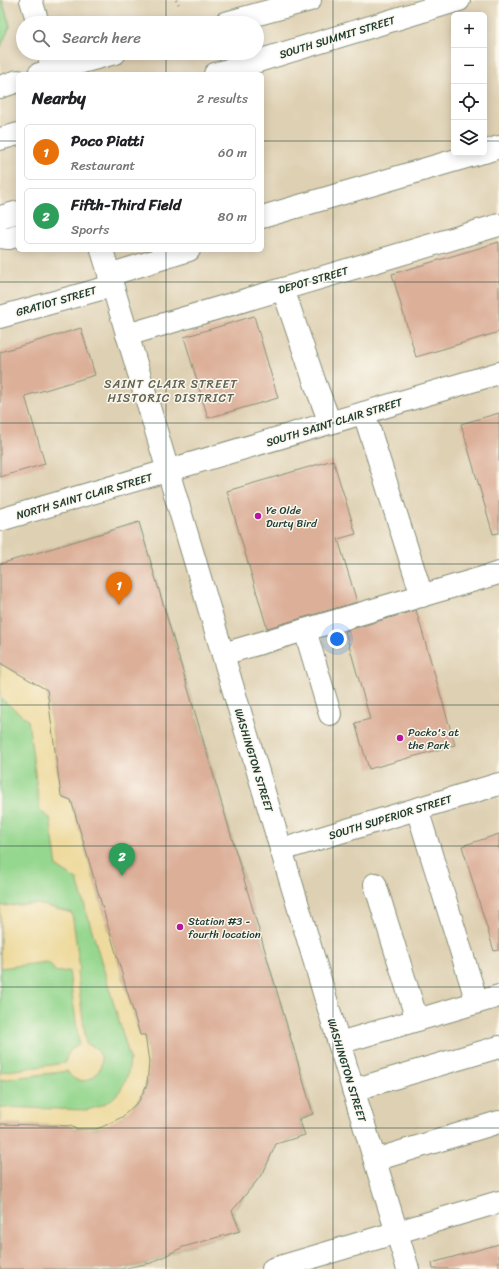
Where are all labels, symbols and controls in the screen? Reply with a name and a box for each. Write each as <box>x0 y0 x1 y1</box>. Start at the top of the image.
street label: SOUTH SUMMIT STREET <box>277 10 399 64</box>
map controls <box>451 12 487 156</box>
button: + <box>451 12 487 48</box>
search box <box>16 16 264 60</box>
text: Search here <box>62 25 141 51</box>
icon: search <box>30 27 52 49</box>
button: − <box>451 48 487 84</box>
text: Nearby <box>32 83 86 113</box>
button: locate <box>451 84 487 120</box>
text: 2 results <box>197 87 248 110</box>
button: layers <box>451 120 487 156</box>
text: Poco Piatti <box>71 128 144 154</box>
text: 1 <box>43 141 49 164</box>
text: 60 m <box>218 141 247 164</box>
text: Restaurant <box>71 154 135 177</box>
text: Fifth-Third Field <box>71 192 181 218</box>
text: 2 <box>42 205 50 228</box>
text: 80 m <box>218 205 247 228</box>
text: Sports <box>71 218 109 241</box>
street label: DEPOT STREET <box>276 261 351 300</box>
street label: GRATIOT STREET <box>14 281 100 322</box>
district label: SAINT CLAIR STREET HISTORIC DISTRICT <box>104 373 238 409</box>
street label: SOUTH SAINT CLAIR STREET <box>264 392 406 452</box>
street label: NORTH SAINT CLAIR STREET <box>14 468 156 525</box>
place label: Ye Olde Durty Bird <box>266 501 318 533</box>
marker: Ye Olde Durty Bird <box>253 511 263 521</box>
pin: 1 <box>106 572 132 605</box>
your location <box>327 629 347 649</box>
street label: WASHINGTON STREET <box>229 706 279 815</box>
place label: Packo's at the Park <box>408 723 459 755</box>
marker: Packo's at the Park <box>395 733 405 743</box>
street label: SOUTH SUPERIOR STREET <box>326 789 455 845</box>
pin: 2 <box>109 843 135 876</box>
place label: Station #3 - fourth location <box>188 912 261 944</box>
marker: Station #3 - fourth location <box>175 922 185 932</box>
street label: WASHINGTON STREET <box>322 1016 372 1125</box>

